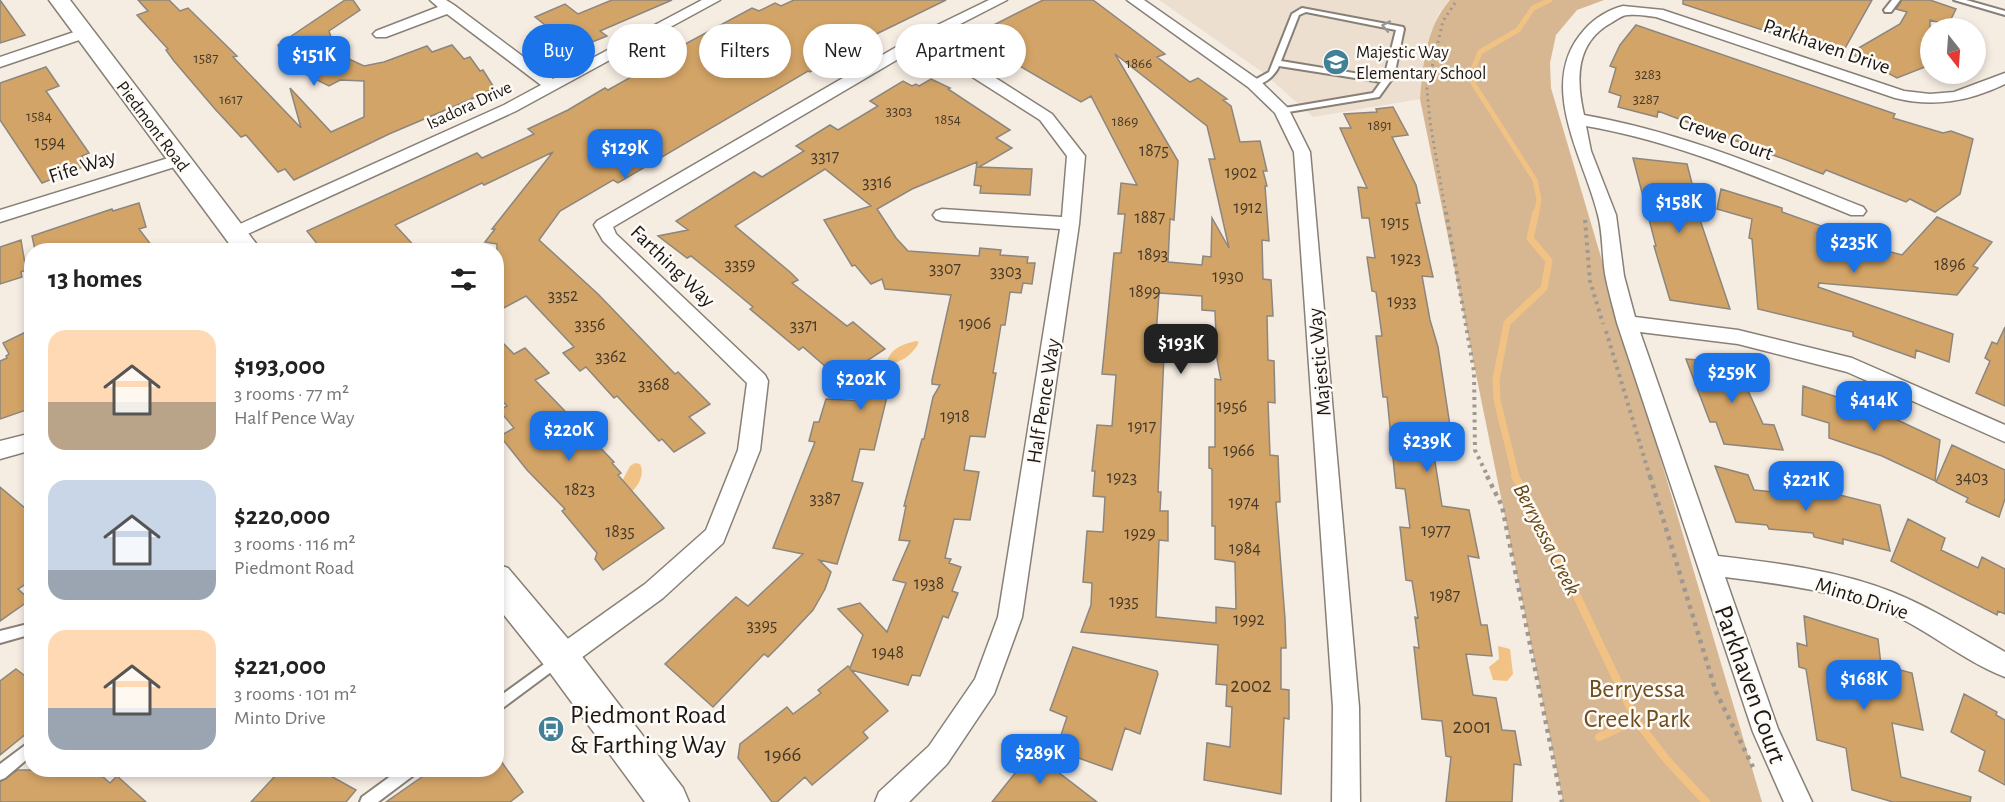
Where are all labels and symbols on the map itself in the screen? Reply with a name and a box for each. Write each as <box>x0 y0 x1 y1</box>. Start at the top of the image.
street label: Parkhaven Drive <box>1761 15 1893 78</box>
north arrow <box>1920 18 1986 84</box>
one-way arrow <box>1381 20 1391 33</box>
pin: $151K <box>272 36 356 87</box>
place label: Majestic Way Elementary School <box>1356 44 1487 83</box>
school or university icon: Majestic Way Elementary School <box>1321 47 1351 77</box>
house number: 1587 <box>194 51 218 66</box>
house number: 1866 <box>1126 56 1152 71</box>
house number: 3283 <box>1635 67 1661 82</box>
street label: Piedmont Road <box>112 78 192 175</box>
street label: Isadora Drive <box>424 78 515 133</box>
house number: 1617 <box>219 92 243 107</box>
house number: 3287 <box>1633 92 1659 107</box>
house number: 3303 <box>886 104 912 119</box>
house number: 1584 <box>26 109 52 124</box>
street label: Crewe Court <box>1676 111 1776 164</box>
house number: 1854 <box>935 112 961 127</box>
house number: 1869 <box>1112 114 1138 129</box>
house number: 1891 <box>1368 118 1392 133</box>
pin: $129K <box>583 129 667 180</box>
house number: 1594 <box>35 134 66 152</box>
house number: 1875 <box>1139 142 1169 160</box>
street label: Fife Way <box>46 146 118 187</box>
house number: 3317 <box>811 148 839 166</box>
house number: 1902 <box>1225 164 1257 182</box>
house number: 3316 <box>862 174 892 192</box>
pin: $158K <box>1637 183 1721 234</box>
house number: 1912 <box>1233 199 1263 217</box>
house number: 1887 <box>1135 209 1165 227</box>
house number: 1915 <box>1381 214 1409 232</box>
street label: Farthing Way <box>627 221 719 311</box>
pin: $235K <box>1812 223 1896 274</box>
house number: 1893 <box>1138 246 1168 264</box>
house number: 1923 <box>1391 250 1421 268</box>
house number: 3359 <box>725 256 755 274</box>
house number: 1896 <box>1934 256 1966 274</box>
house number: 3307 <box>929 260 961 278</box>
house number: 3303 <box>990 263 1022 281</box>
house number: 1930 <box>1212 268 1244 286</box>
house number: 1899 <box>1129 283 1161 301</box>
house number: 3352 <box>548 287 578 305</box>
house number: 1933 <box>1387 293 1417 311</box>
street label: Majestic Way <box>1304 307 1335 417</box>
house number: 1906 <box>959 315 991 333</box>
house number: 3356 <box>575 316 605 334</box>
house number: 3371 <box>790 317 818 335</box>
pin: $193K <box>1139 324 1223 375</box>
street label: Half Pence Way <box>1023 337 1064 465</box>
house number: 3362 <box>595 348 627 366</box>
pin: $259K <box>1690 353 1774 404</box>
pin: $202K <box>819 360 903 411</box>
house number: 3368 <box>638 376 670 394</box>
pin: $414K <box>1832 381 1916 432</box>
house number: 1956 <box>1217 398 1247 416</box>
house number: 1918 <box>940 408 970 426</box>
pin: $220K <box>527 411 611 462</box>
house number: 1917 <box>1128 418 1156 436</box>
pin: $239K <box>1385 422 1469 473</box>
house number: 1966 <box>1223 442 1255 460</box>
pin: $221K <box>1764 461 1848 512</box>
house number: 1923 <box>1107 469 1137 487</box>
house number: 3403 <box>1956 469 1989 487</box>
water label: Berryessa Creek <box>1510 480 1585 599</box>
house number: 1823 <box>565 481 595 499</box>
house number: 3387 <box>810 490 840 508</box>
house number: 1974 <box>1229 494 1260 512</box>
house number: 1977 <box>1421 522 1451 540</box>
house number: 1835 <box>605 523 635 541</box>
house number: 1929 <box>1124 525 1156 543</box>
house number: 1984 <box>1229 540 1261 558</box>
street label: Minto Drive <box>1813 574 1911 623</box>
house number: 1938 <box>914 575 944 593</box>
house number: 1987 <box>1430 587 1460 605</box>
house number: 1935 <box>1109 593 1139 611</box>
street label: Parkhaven Court <box>1709 602 1791 767</box>
house number: 1992 <box>1233 611 1265 629</box>
house number: 3395 <box>747 617 777 635</box>
house number: 1948 <box>872 644 904 662</box>
pin: $168K <box>1822 660 1906 711</box>
house number: 2002 <box>1230 675 1272 696</box>
park label: Berryessa Creek Park <box>1584 676 1690 732</box>
place label: Piedmont Road & Farthing Way <box>570 702 726 758</box>
bus stop icon: Piedmont Road & Farthing Way <box>536 714 566 744</box>
house number: 2001 <box>1453 716 1491 737</box>
pin: $289K <box>998 734 1082 785</box>
house number: 1966 <box>765 744 801 765</box>

